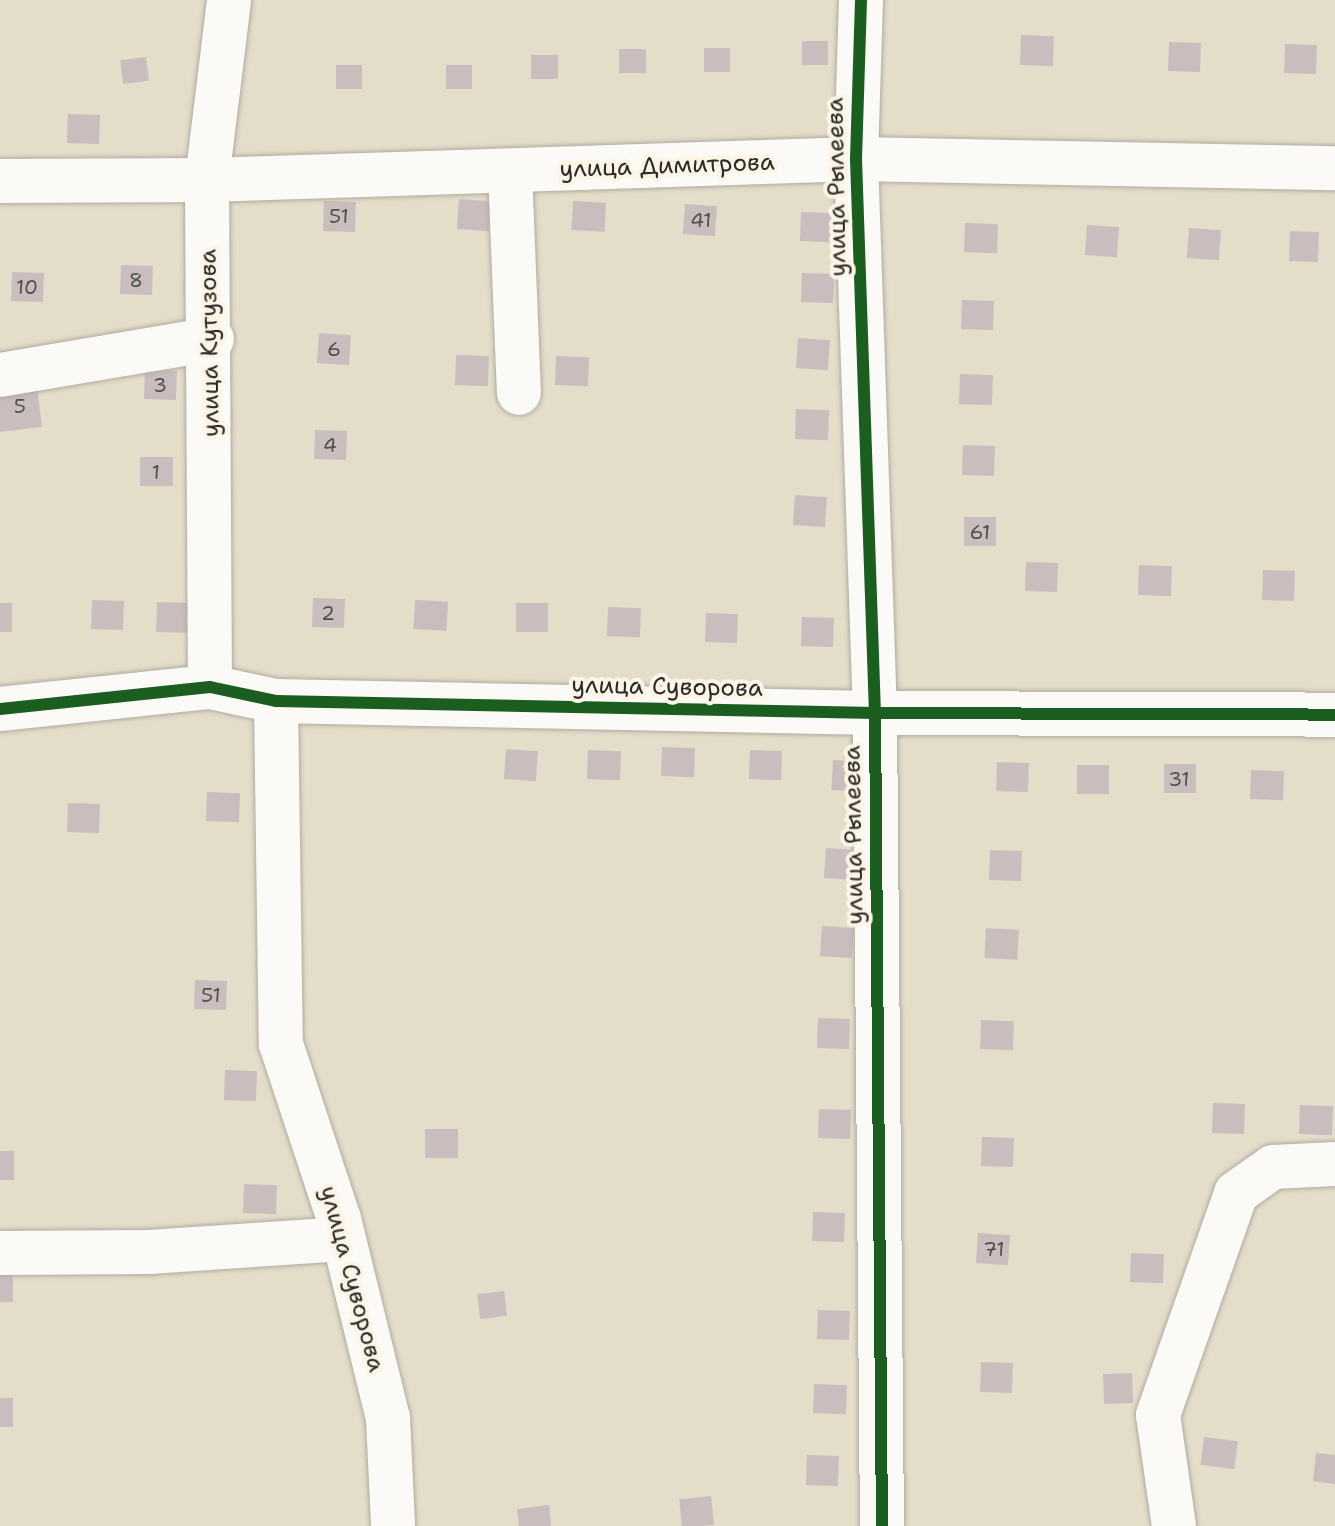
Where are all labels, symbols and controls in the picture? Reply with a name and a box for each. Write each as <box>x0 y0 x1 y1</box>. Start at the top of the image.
street label: улица Рылеева <box>821 97 853 277</box>
street label: улица Димитрова <box>559 148 775 184</box>
house number: 51 <box>329 204 349 228</box>
house number: 41 <box>690 208 712 232</box>
street label: улица Кутузова <box>194 249 226 437</box>
house number: 8 <box>129 268 143 292</box>
house number: 10 <box>16 275 38 299</box>
house number: 6 <box>327 337 341 361</box>
house number: 3 <box>153 373 167 397</box>
house number: 5 <box>14 394 26 418</box>
house number: 4 <box>323 433 337 457</box>
house number: 1 <box>152 460 160 484</box>
house number: 61 <box>970 520 990 544</box>
house number: 2 <box>321 601 335 625</box>
street label: улица Суворова <box>571 671 763 703</box>
street label: улица Рылеева <box>838 745 870 925</box>
house number: 31 <box>1168 767 1190 791</box>
house number: 51 <box>201 983 221 1007</box>
street label: улица Суворова <box>313 1183 391 1375</box>
house number: 71 <box>983 1237 1005 1261</box>

